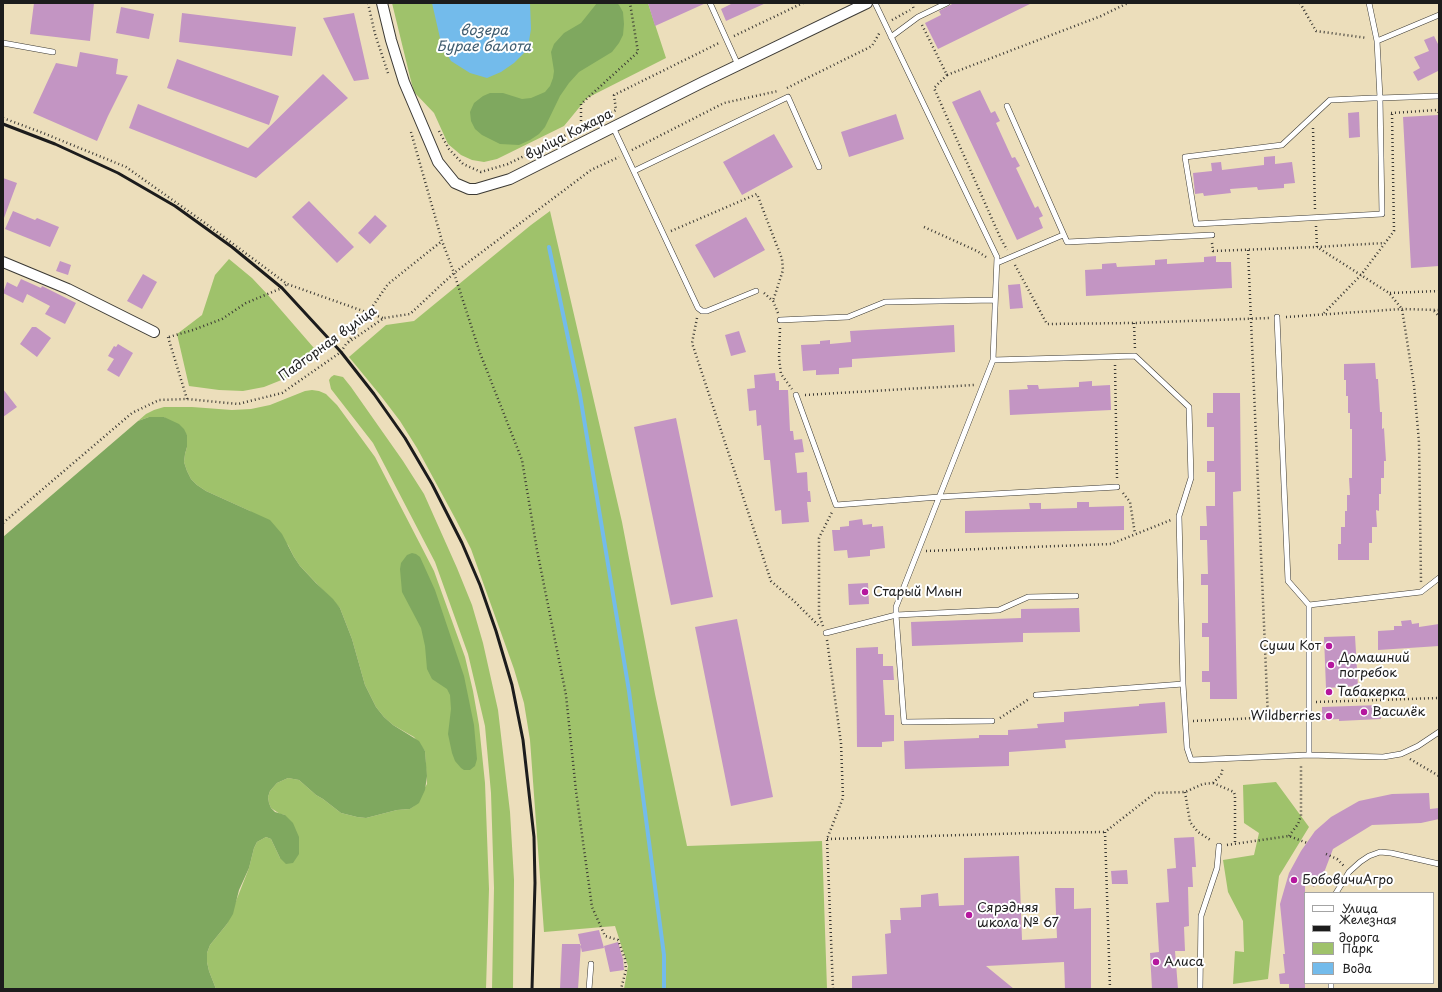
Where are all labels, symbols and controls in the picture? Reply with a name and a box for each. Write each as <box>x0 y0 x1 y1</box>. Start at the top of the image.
water label: возера Бурае балота <box>437 23 531 56</box>
street label: вуліца Кожара <box>523 106 615 164</box>
street label: Падгорная вуліца <box>276 303 380 385</box>
place label: Старый Млын <box>873 584 962 600</box>
marker: Старый Млын <box>860 587 870 597</box>
place label: Суши Кот <box>1259 638 1321 654</box>
marker: Суши Кот <box>1324 641 1334 651</box>
place label: Домашний погребок <box>1339 650 1410 681</box>
marker: Домашний погребок <box>1326 660 1336 670</box>
place label: Табакерка <box>1337 684 1405 700</box>
marker: Табакерка <box>1324 687 1334 697</box>
place label: Василёк <box>1372 704 1425 720</box>
marker: Василёк <box>1359 707 1369 717</box>
place label: Wildberries <box>1250 708 1321 724</box>
marker: Wildberries <box>1324 711 1334 721</box>
place label: БобовичиАгро <box>1302 872 1393 888</box>
marker: БобовичиАгро <box>1289 875 1299 885</box>
legend <box>1304 892 1434 984</box>
text: Улица <box>1342 899 1378 917</box>
place label: Сярэдняя школа № 67 <box>977 900 1059 931</box>
marker: Сярэдняя школа № 67 <box>964 910 974 920</box>
text: Железная дорога <box>1339 910 1397 946</box>
text: Парк <box>1342 939 1373 957</box>
place label: Алиса <box>1164 954 1204 970</box>
marker: Алиса <box>1151 957 1161 967</box>
text: Вода <box>1342 959 1372 977</box>

